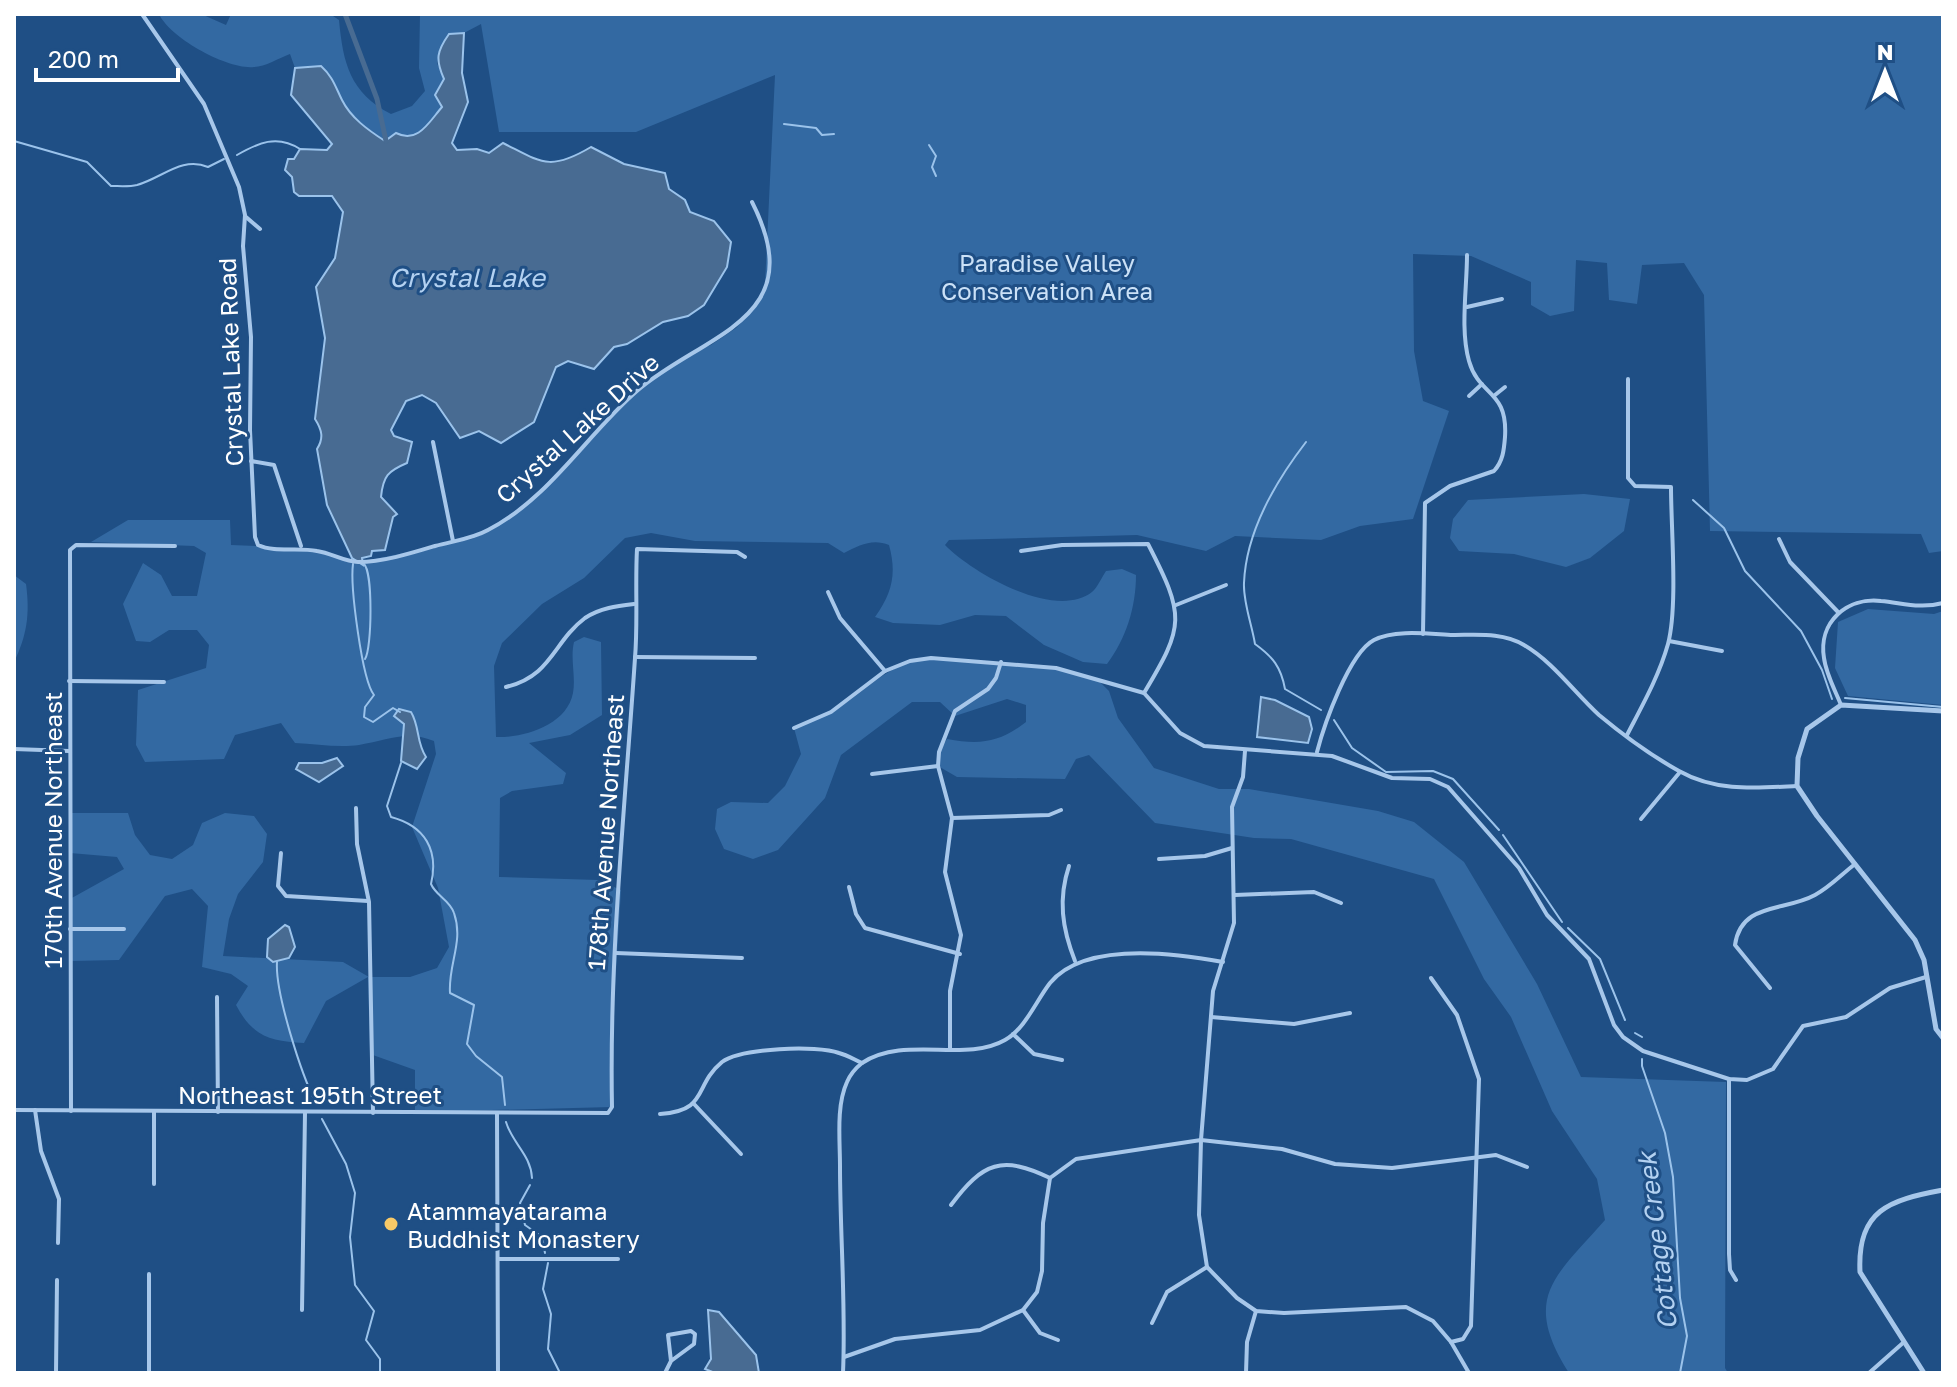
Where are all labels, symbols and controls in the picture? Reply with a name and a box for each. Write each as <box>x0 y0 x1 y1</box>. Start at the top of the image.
scale bar <box>36 32 178 82</box>
north arrow <box>1845 32 1925 112</box>
text: N <box>1877 38 1893 65</box>
text: 200 m <box>48 44 119 73</box>
park label: Paradise Valley Conservation Area <box>941 248 1153 305</box>
street label: Crystal Lake Road <box>212 257 248 467</box>
water label: Crystal Lake <box>389 262 547 293</box>
street label: Crystal Lake Drive <box>490 347 664 509</box>
street label: 170th Avenue Northeast <box>38 692 67 968</box>
street label: 178th Avenue Northeast <box>581 693 629 971</box>
street label: Northeast 195th Street <box>178 1080 442 1109</box>
water label: Cottage Creek <box>1630 1148 1683 1331</box>
place label: Atammayatarama Buddhist Monastery <box>407 1196 640 1253</box>
marker: Atammayatarama Buddhist Monastery <box>382 1215 400 1233</box>

